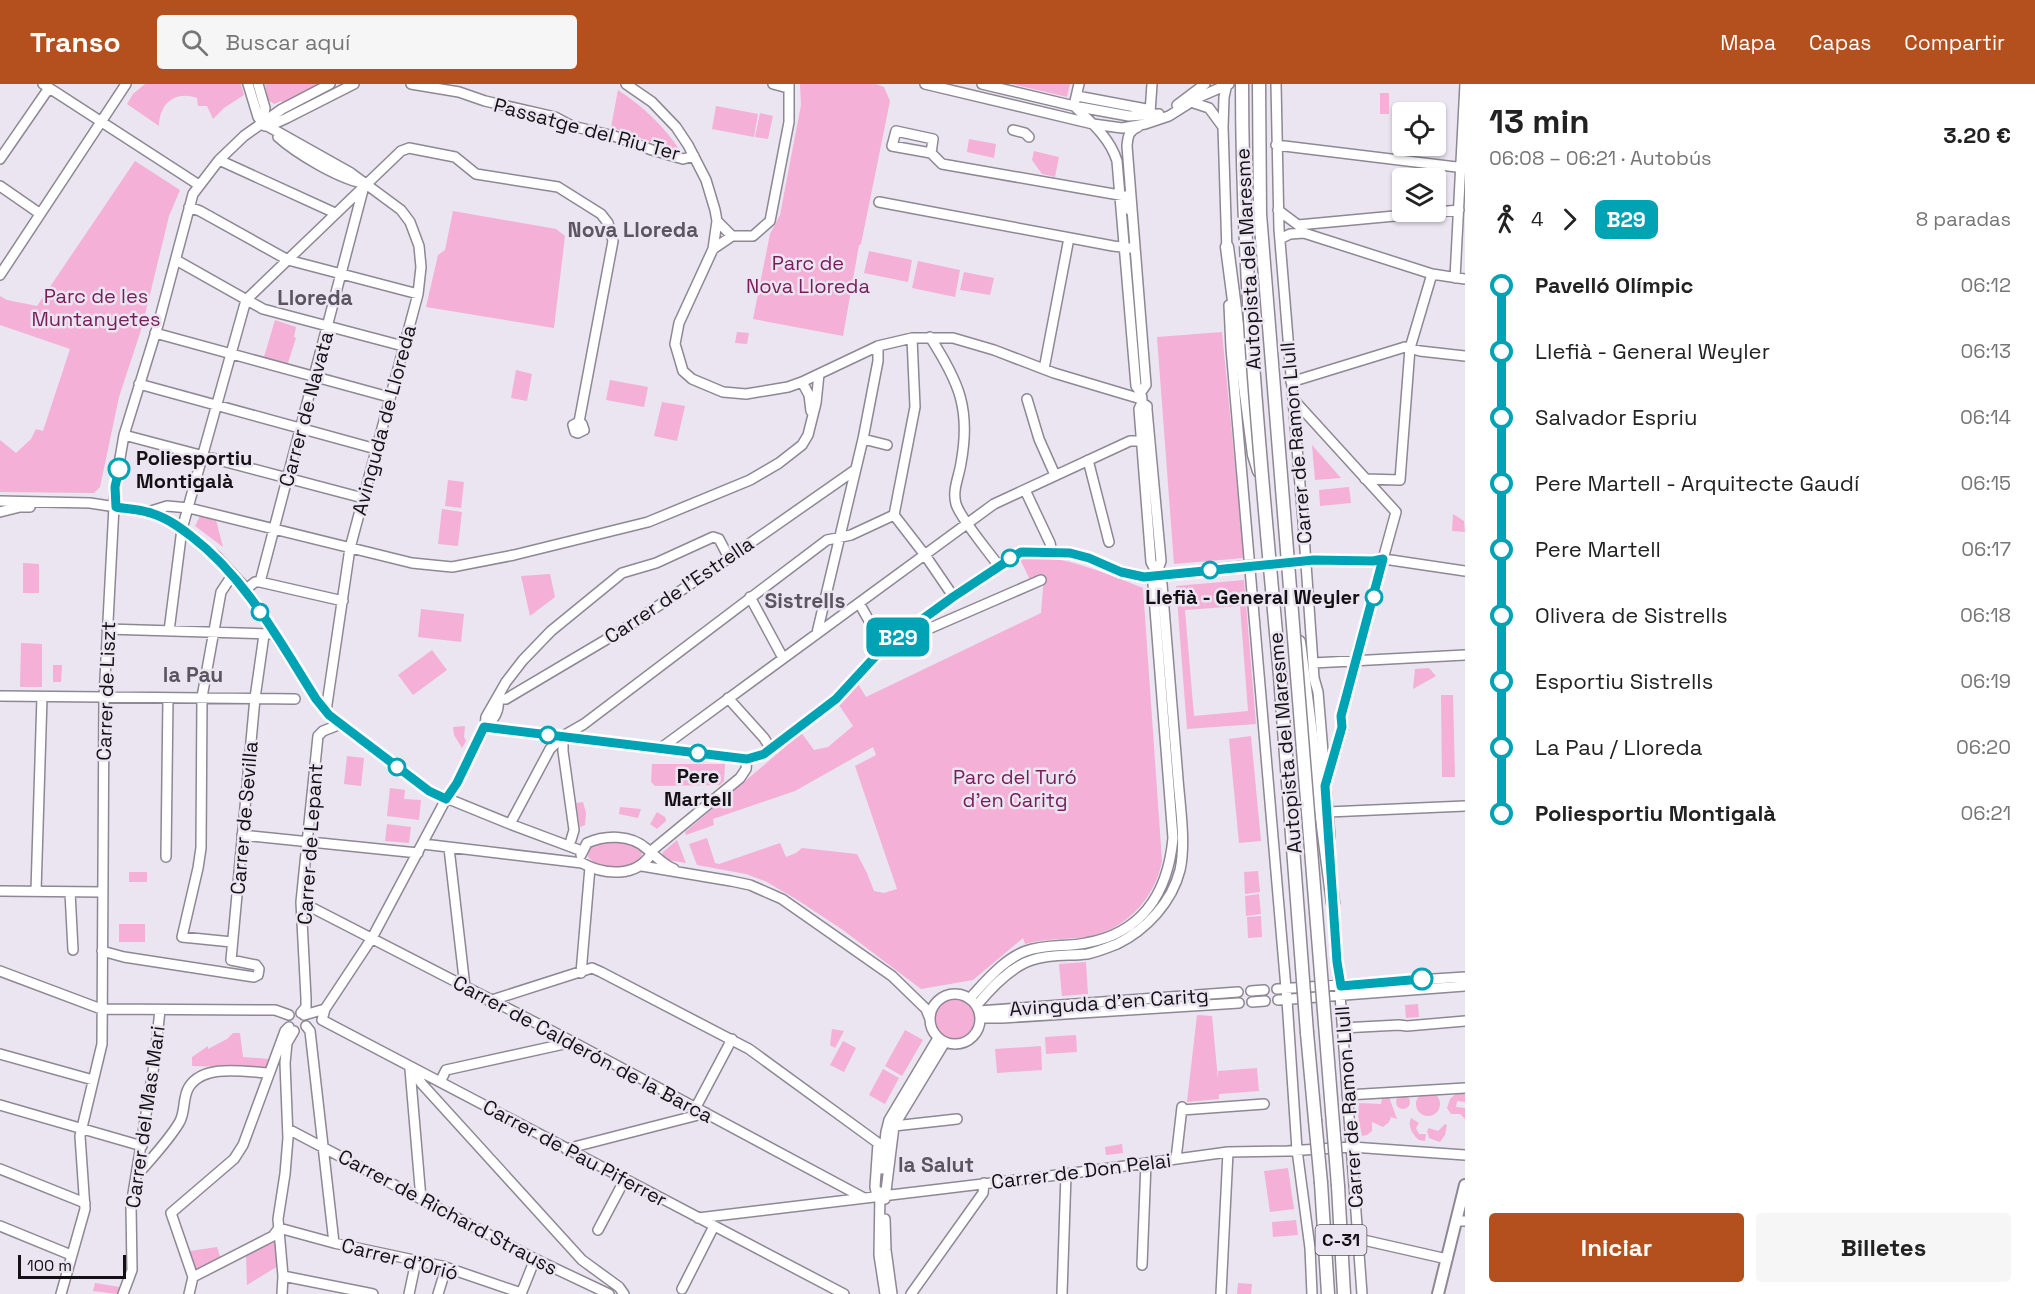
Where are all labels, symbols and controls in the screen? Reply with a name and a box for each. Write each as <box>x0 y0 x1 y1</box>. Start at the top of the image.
search box <box>157 15 577 69</box>
text: Transo <box>30 24 121 60</box>
icon: search <box>178 26 211 59</box>
text: Buscar aquí <box>226 28 350 56</box>
text: Mapa <box>1720 29 1776 56</box>
text: Capas <box>1809 29 1871 56</box>
text: Compartir <box>1904 29 2005 56</box>
street label: Passatge del Riu Ter <box>491 92 683 166</box>
text: 13 min <box>1489 101 1590 143</box>
map controls <box>1392 102 1446 222</box>
button: locate <box>1392 102 1446 156</box>
text: 3.20 € <box>1943 121 2011 149</box>
text: 06:08 – 06:21 · Autobús <box>1489 145 1712 171</box>
street label: Autopista del Maresme <box>1229 147 1267 371</box>
button: layers <box>1392 168 1446 222</box>
icon: walk <box>1489 203 1522 236</box>
icon: forward <box>1553 203 1586 236</box>
text: 4 <box>1531 206 1544 232</box>
text: B29 <box>1607 206 1646 233</box>
text: 8 paradas <box>1916 206 2011 232</box>
district label: Nova Lloreda <box>568 216 698 243</box>
park label: Parc de Nova Lloreda <box>746 250 870 299</box>
text: Pavelló Olímpic <box>1535 271 1694 299</box>
text: 06:12 <box>1960 272 2011 298</box>
park label: Parc de les Muntanyetes <box>31 283 161 332</box>
district label: Lloreda <box>277 284 353 311</box>
street label: Avinguda de Lloreda <box>346 322 422 518</box>
street label: Carrer de Navata <box>273 329 339 489</box>
text: Llefià - General Weyler <box>1535 337 1770 365</box>
text: 06:13 <box>1960 338 2011 364</box>
street label: Carrer de Ramon Llull <box>1274 341 1318 545</box>
text: Salvador Espriu <box>1535 403 1697 431</box>
text: 06:14 <box>1960 404 2011 430</box>
place label: Poliesportiu Montigalà <box>136 445 252 494</box>
marker: Poliesportiu Montigalà <box>108 458 130 480</box>
text: Pere Martell - Arquitecte Gaudí <box>1535 469 1859 497</box>
text: 06:15 <box>1961 470 2011 496</box>
street label: Carrer de l'Estrella <box>599 530 759 650</box>
text: Pere Martell <box>1535 535 1661 563</box>
text: 06:17 <box>1961 536 2011 562</box>
unlabelled marker <box>1001 549 1019 567</box>
unlabelled marker <box>1201 561 1219 579</box>
place label: Llefià - General Weyler <box>1145 584 1360 610</box>
district label: Sistrells <box>765 587 845 614</box>
marker: Llefià - General Weyler <box>1365 588 1383 606</box>
text: Olivera de Sistrells <box>1535 601 1728 629</box>
text: 06:18 <box>1960 602 2011 628</box>
unlabelled marker <box>251 603 269 621</box>
line badge: B29 <box>864 618 932 656</box>
street label: Carrer de Liszt <box>91 621 121 761</box>
text: B29 <box>878 624 918 651</box>
street label: Autopista del Maresme <box>1262 631 1308 855</box>
district label: la Pau <box>163 661 223 688</box>
text: Esportiu Sistrells <box>1535 667 1713 695</box>
text: 06:19 <box>1960 668 2011 694</box>
unlabelled marker <box>539 726 557 744</box>
text: La Pau / Lloreda <box>1535 733 1702 761</box>
text: 06:20 <box>1956 734 2011 760</box>
street label: Carrer de Sevilla <box>224 740 264 896</box>
marker: Pere Martell <box>689 744 707 762</box>
unlabelled marker <box>388 758 406 776</box>
street label: Carrer de Lepant <box>291 762 329 926</box>
place label: Pere Martell <box>664 763 732 812</box>
park label: Parc del Turó d'en Caritg <box>953 764 1077 813</box>
text: Poliesportiu Montigalà <box>1535 799 1776 827</box>
text: 06:21 <box>1960 800 2011 826</box>
unlabelled marker <box>1411 968 1433 990</box>
street label: Carrer de Calderón de la Barca <box>448 969 718 1129</box>
street label: Avinguda d'en Caritg <box>1008 982 1210 1022</box>
street label: Carrer de Ramon Llull <box>1329 1005 1369 1209</box>
street label: Carrer del Mas Mari <box>119 1024 171 1210</box>
street label: Carrer de Pau Piferrer <box>478 1093 672 1213</box>
street label: Carrer de Richard Strauss <box>334 1143 562 1281</box>
street label: Carrer de Don Pelai <box>989 1147 1173 1195</box>
district label: la Salut <box>898 1151 974 1178</box>
button: Iniciar <box>1489 1213 1744 1282</box>
button: Billetes <box>1756 1213 2011 1282</box>
road number: C-31 <box>1316 1225 1366 1255</box>
street label: Carrer d'Orió <box>339 1232 461 1286</box>
scale bar <box>18 1252 126 1280</box>
text: 100 m <box>27 1255 72 1276</box>

